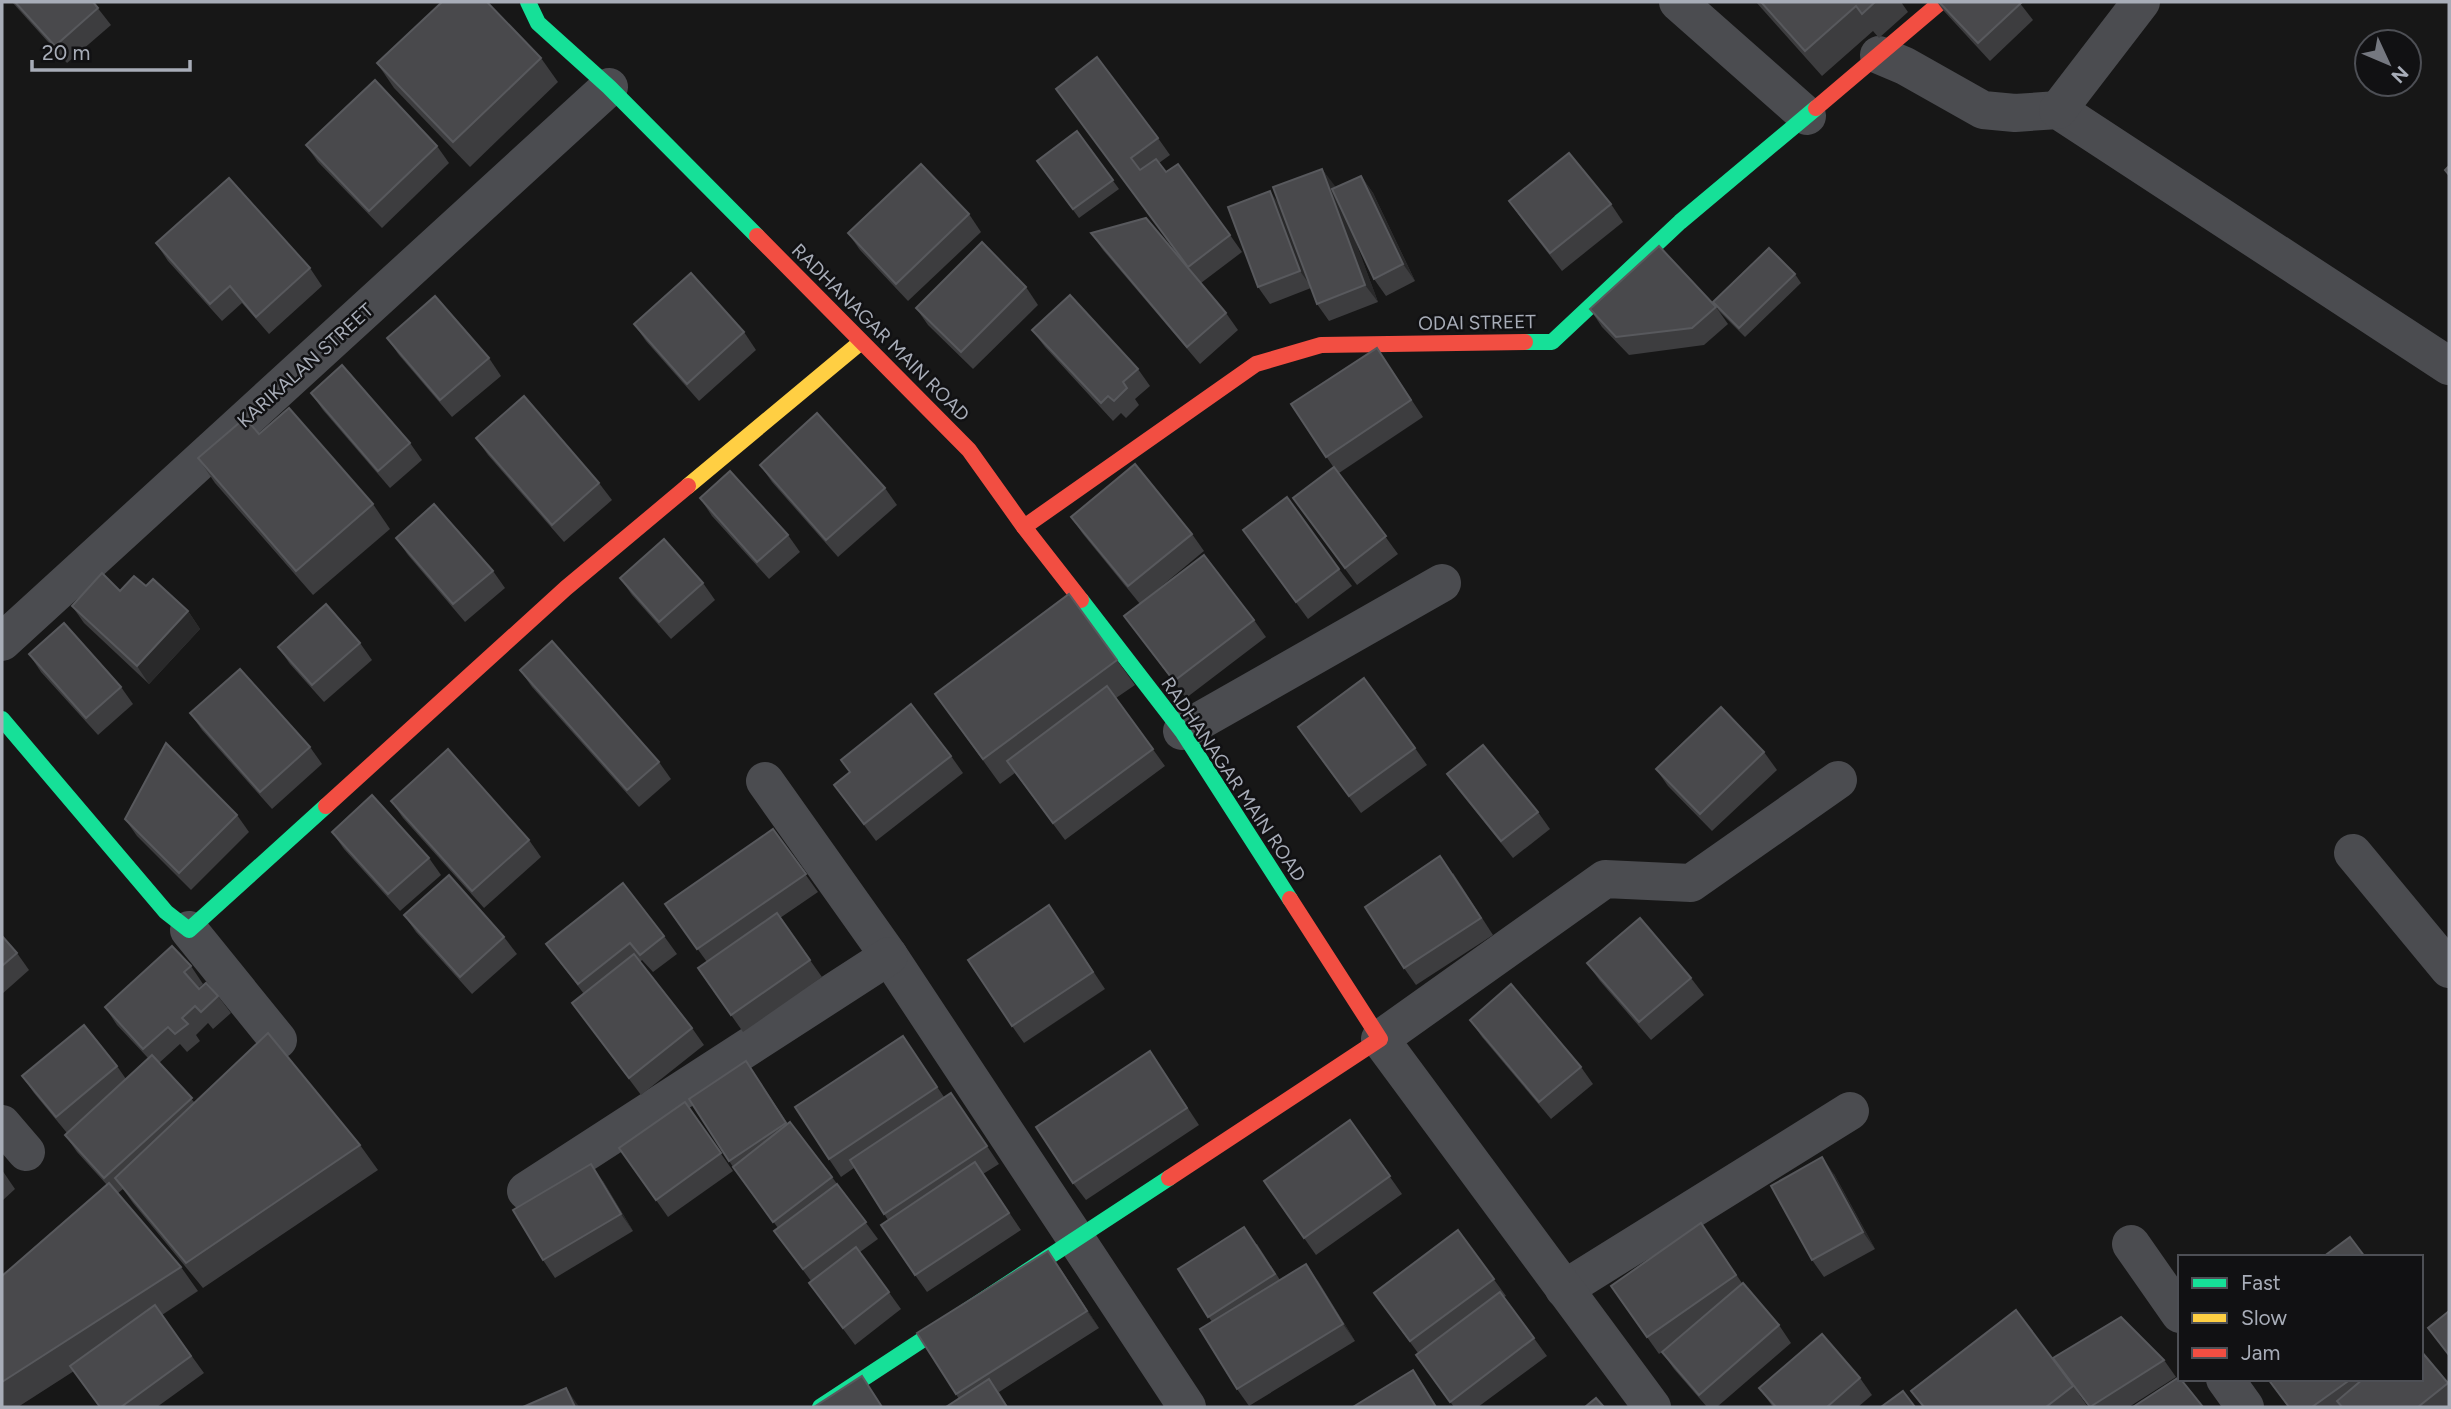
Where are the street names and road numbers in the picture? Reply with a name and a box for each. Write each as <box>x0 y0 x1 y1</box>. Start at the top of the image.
street label: RADHANAGAR MAIN ROAD <box>787 239 974 426</box>
street label: KARIKALAN STREET <box>233 298 378 433</box>
street label: ODAI STREET <box>1418 310 1536 335</box>
street label: RADHANAGAR MAIN ROAD <box>1156 673 1311 886</box>

